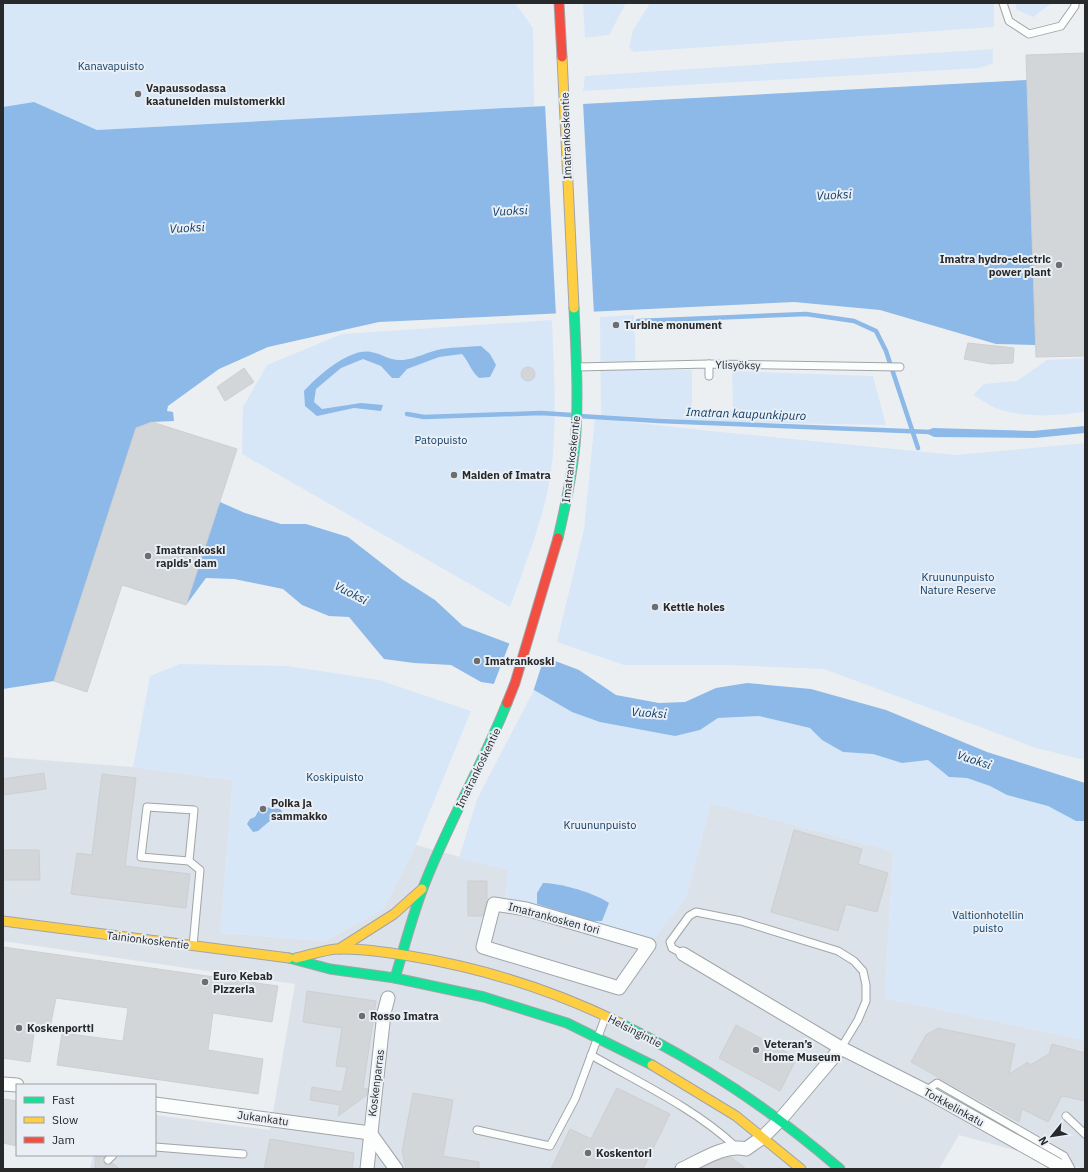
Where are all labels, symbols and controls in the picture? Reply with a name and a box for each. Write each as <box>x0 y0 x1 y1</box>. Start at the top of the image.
park label: Kanavapuisto <box>78 59 144 73</box>
place label: Vapaussodassa kaatuneiden muistomerkki <box>146 81 285 108</box>
marker: Vapaussodassa kaatuneiden muistomerkki <box>133 89 143 99</box>
street label: Imatrankoskentie <box>557 92 575 180</box>
water label: Vuoksi <box>816 186 853 203</box>
water label: Vuoksi <box>492 202 529 219</box>
water label: Vuoksi <box>169 219 206 236</box>
place label: Imatra hydro-electric power plant <box>940 252 1051 279</box>
marker: Imatra hydro-electric power plant <box>1054 260 1064 270</box>
place label: Turbine monument <box>624 318 722 332</box>
marker: Turbine monument <box>611 320 621 330</box>
street label: Ylisyöksy <box>715 358 761 372</box>
water label: Imatran kaupunkipuro <box>686 404 807 423</box>
street label: Imatrankoskentie <box>559 415 583 503</box>
park label: Patopuisto <box>414 433 468 447</box>
place label: Maiden of Imatra <box>462 468 551 482</box>
marker: Maiden of Imatra <box>449 470 459 480</box>
place label: Imatrankoski rapids' dam <box>156 543 225 570</box>
marker: Imatrankoski rapids' dam <box>143 551 153 561</box>
park label: Kruununpuisto Nature Reserve <box>920 570 996 597</box>
water label: Vuoksi <box>332 578 371 608</box>
place label: Kettle holes <box>663 600 725 614</box>
marker: Kettle holes <box>650 602 660 612</box>
place label: Imatrankoski <box>485 654 554 668</box>
marker: Imatrankoski <box>472 656 482 666</box>
water label: Vuoksi <box>631 704 668 721</box>
street label: Imatrankoskentie <box>453 726 503 810</box>
water label: Vuoksi <box>955 747 994 772</box>
park label: Koskipuisto <box>306 770 364 784</box>
place label: Poika ja sammakko <box>271 796 327 823</box>
marker: Poika ja sammakko <box>258 804 268 814</box>
park label: Kruununpuisto <box>564 818 636 832</box>
street label: Imatrankosken tori <box>507 899 601 937</box>
park label: Valtionhotellin puisto <box>952 908 1024 935</box>
street label: Tainionkoskentie <box>106 928 190 952</box>
place label: Euro Kebab Pizzeria <box>213 969 273 996</box>
marker: Euro Kebab Pizzeria <box>200 977 210 987</box>
place label: Rosso Imatra <box>370 1009 439 1023</box>
marker: Rosso Imatra <box>357 1011 367 1021</box>
street label: Helsingintie <box>606 1011 664 1051</box>
place label: Koskenportti <box>27 1021 94 1035</box>
marker: Koskenportti <box>14 1023 24 1033</box>
place label: Veteran’s Home Museum <box>764 1037 841 1064</box>
marker: Veteran’s Home Museum <box>751 1045 761 1055</box>
street label: Koskenparras <box>365 1049 387 1117</box>
legend <box>16 1084 156 1156</box>
street label: Torkkelinkatu <box>921 1085 987 1129</box>
text: Fast <box>52 1092 75 1107</box>
street label: Jukankatu <box>237 1107 289 1129</box>
text: Slow <box>52 1112 78 1127</box>
north arrow <box>1032 1116 1072 1156</box>
text: Jam <box>52 1132 75 1147</box>
text: N <box>1035 1134 1051 1148</box>
place label: Koskentori <box>596 1146 652 1160</box>
marker: Koskentori <box>583 1148 593 1158</box>

